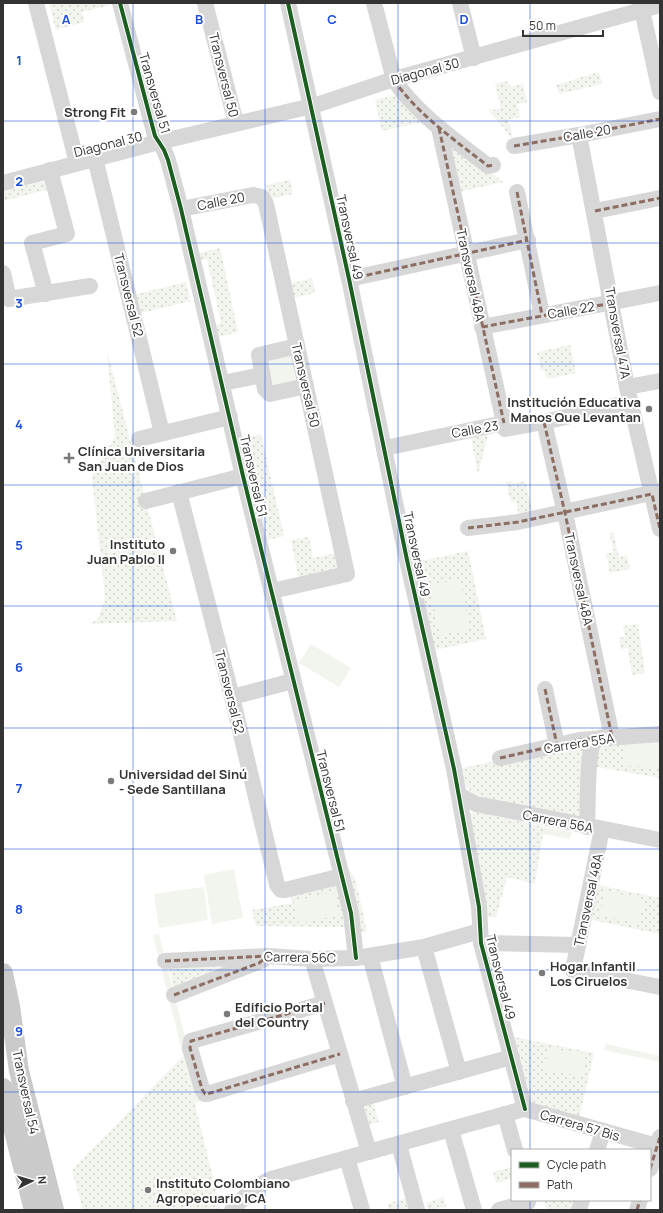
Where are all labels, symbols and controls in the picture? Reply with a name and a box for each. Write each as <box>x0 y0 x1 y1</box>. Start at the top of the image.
text: A <box>62 10 71 28</box>
text: B <box>195 10 203 28</box>
text: C <box>327 10 337 28</box>
text: D <box>459 10 469 28</box>
scale bar <box>523 12 603 38</box>
text: 50 m <box>529 17 556 34</box>
street label: Transversal 50 <box>205 31 243 119</box>
street label: Transversal 51 <box>135 50 175 136</box>
text: 1 <box>16 51 22 69</box>
street label: Diagonal 30 <box>389 53 461 89</box>
place label: Strong Fit <box>64 103 126 121</box>
marker: Strong Fit <box>129 107 139 117</box>
street label: Calle 20 <box>562 120 612 146</box>
street label: Diagonal 30 <box>72 127 144 161</box>
text: 2 <box>15 172 23 190</box>
street label: Calle 20 <box>196 188 246 214</box>
street label: Transversal 49 <box>332 193 368 281</box>
street label: Transversal 48A <box>452 227 490 323</box>
street label: Transversal 52 <box>110 251 148 339</box>
street label: Transversal 47A <box>601 286 635 380</box>
text: 3 <box>15 294 23 312</box>
street label: Calle 22 <box>546 297 596 323</box>
street label: Transversal 50 <box>287 341 325 429</box>
place label: Institución Educativa Manos Que Levantan <box>507 393 641 426</box>
marker: Institución Educativa Manos Que Levantan <box>644 404 654 414</box>
text: 4 <box>15 415 23 433</box>
street label: Calle 23 <box>450 416 500 442</box>
street label: Transversal 51 <box>236 433 272 519</box>
place label: Clínica Universitaria San Juan de Dios <box>78 442 205 475</box>
marker: Clínica Universitaria San Juan de Dios <box>63 452 75 464</box>
street label: Transversal 49 <box>399 510 435 598</box>
street label: Transversal 48A <box>560 531 598 627</box>
place label: Instituto Juan Pablo II <box>87 535 165 568</box>
text: 5 <box>15 536 23 554</box>
marker: Instituto Juan Pablo II <box>168 546 178 556</box>
street label: Transversal 52 <box>211 648 249 736</box>
text: 6 <box>15 658 23 676</box>
street label: Carrera 55A <box>543 729 615 757</box>
street label: Transversal 51 <box>312 748 350 834</box>
place label: Universidad del Sinú - Sede Santillana <box>119 765 247 798</box>
marker: Universidad del Sinú - Sede Santillana <box>106 776 116 786</box>
text: 7 <box>16 779 23 797</box>
street label: Carrera 56A <box>521 805 595 837</box>
street label: Transversal 48A <box>569 852 607 948</box>
text: 8 <box>15 900 23 918</box>
street label: Transversal 49 <box>482 933 520 1021</box>
street label: Carrera 56C <box>264 947 336 967</box>
place label: Hogar Infantil Los Ciruelos <box>550 957 636 990</box>
marker: Hogar Infantil Los Ciruelos <box>537 968 547 978</box>
place label: Edificio Portal del Country <box>235 998 323 1031</box>
marker: Edificio Portal del Country <box>222 1009 232 1019</box>
text: 9 <box>15 1022 23 1040</box>
street label: Transversal 54 <box>8 1048 44 1136</box>
street label: Carrera 57 Bis <box>538 1105 622 1145</box>
legend <box>511 1149 651 1201</box>
text: Cycle path <box>547 1156 606 1173</box>
north arrow <box>12 1161 52 1201</box>
place label: Instituto Colombiano Agropecuario ICA <box>156 1174 290 1207</box>
text: N <box>35 1175 50 1185</box>
text: Path <box>547 1176 573 1193</box>
marker: Instituto Colombiano Agropecuario ICA <box>143 1185 153 1195</box>

